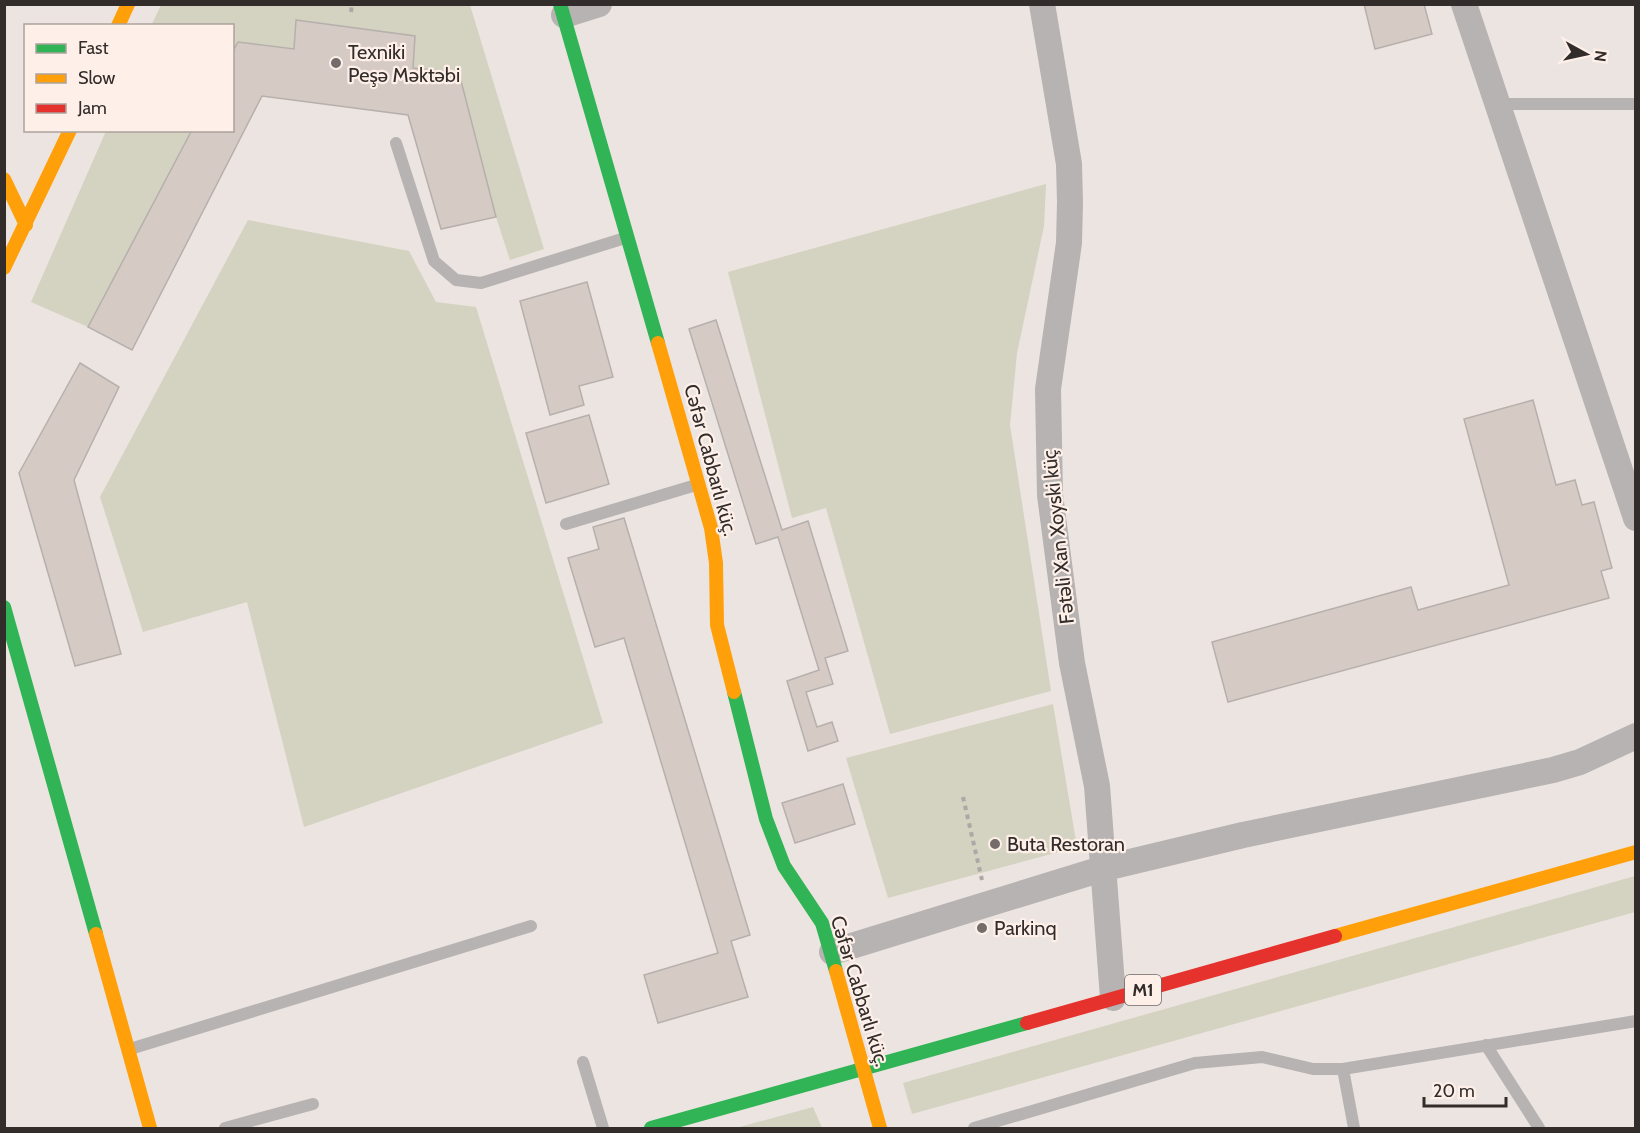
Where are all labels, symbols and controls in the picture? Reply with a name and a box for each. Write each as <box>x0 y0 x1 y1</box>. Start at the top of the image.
legend <box>24 24 234 132</box>
north arrow <box>1556 24 1616 84</box>
text: Fast <box>78 37 109 59</box>
place label: Texniki Peşə Məktəbi <box>348 40 460 87</box>
text: N <box>1590 49 1611 63</box>
marker: Texniki Peşə Məktəbi <box>329 56 343 70</box>
text: Slow <box>78 67 115 89</box>
text: Jam <box>77 97 107 119</box>
street label: Cəfər Cabbarlı küç. <box>679 381 743 539</box>
street label: Fətəli Xan Xoyski küç <box>1037 449 1079 625</box>
place label: Buta Restoran <box>1007 832 1125 856</box>
marker: Buta Restoran <box>988 837 1002 851</box>
street label: Cəfər Cabbarlı küç. <box>826 913 894 1069</box>
place label: Parkinq <box>994 916 1057 940</box>
marker: Parkinq <box>975 921 989 935</box>
road number: M1 <box>1125 975 1161 1005</box>
scale bar <box>1424 1070 1506 1108</box>
text: 20 m <box>1433 1080 1475 1102</box>

